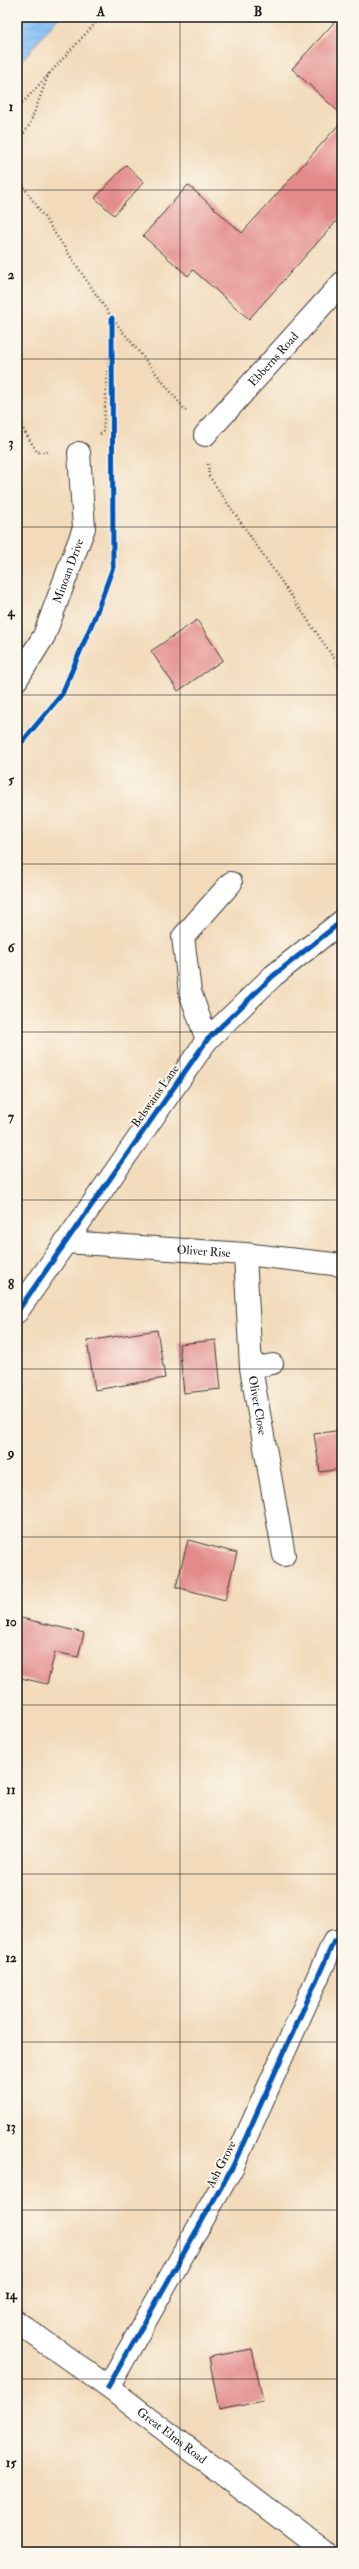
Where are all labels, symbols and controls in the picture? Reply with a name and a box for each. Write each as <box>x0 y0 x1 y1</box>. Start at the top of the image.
text: A <box>96 4 106 20</box>
text: B <box>254 4 262 20</box>
text: 1 <box>9 99 14 115</box>
text: 2 <box>8 267 15 283</box>
street label: Ebberns Road <box>245 329 302 390</box>
text: 3 <box>9 435 14 451</box>
street label: Minoan Drive <box>50 537 87 606</box>
text: 4 <box>6 604 15 620</box>
text: 5 <box>8 772 14 788</box>
text: 6 <box>8 940 16 956</box>
street label: Belswains Lane <box>128 1062 183 1131</box>
text: 7 <box>8 1109 15 1125</box>
street label: Oliver Rise <box>176 1242 231 1261</box>
text: 8 <box>8 1277 14 1293</box>
street label: Oliver Close <box>245 1375 270 1436</box>
text: 9 <box>6 1445 15 1461</box>
text: 10 <box>5 1614 17 1630</box>
text: 11 <box>6 1782 16 1798</box>
text: 12 <box>5 1950 17 1966</box>
text: 13 <box>6 2119 16 2135</box>
street label: Ash Grove <box>203 2138 240 2191</box>
text: 14 <box>5 2287 18 2303</box>
street label: Great Elms Road <box>134 2405 209 2467</box>
text: 15 <box>6 2455 16 2471</box>

